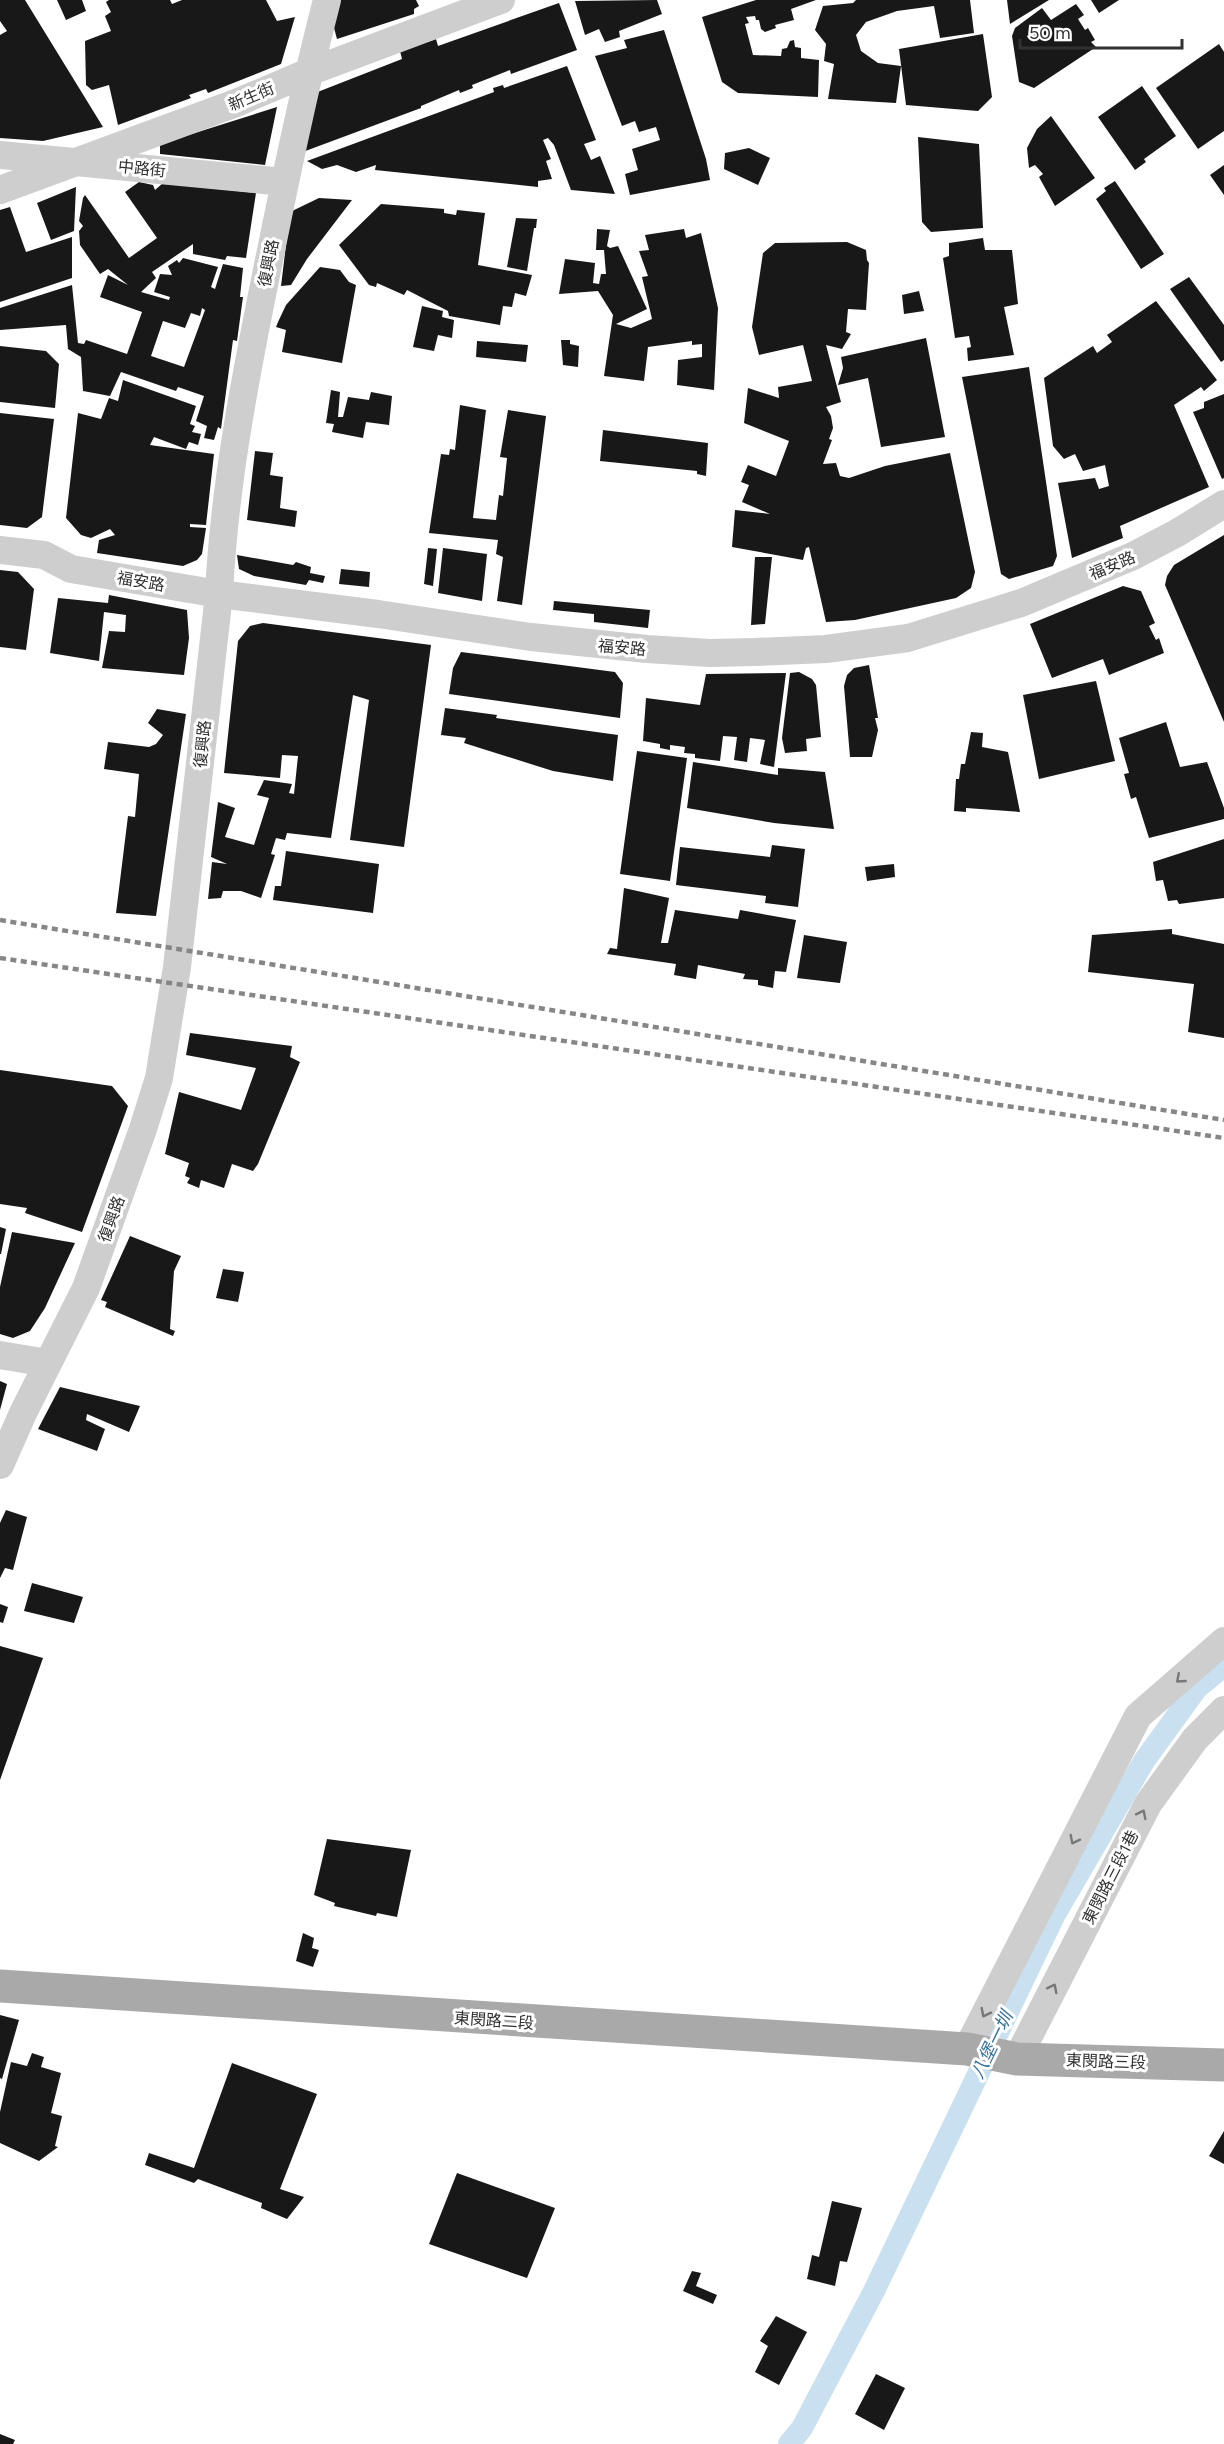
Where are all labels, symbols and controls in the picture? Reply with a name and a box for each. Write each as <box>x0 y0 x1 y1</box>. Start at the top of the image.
scale bar <box>1020 12 1182 50</box>
text: 50 m <box>1029 22 1071 44</box>
street label: 新生街 <box>225 78 277 115</box>
street label: 中路街 <box>117 157 167 180</box>
street label: 復興路 <box>255 238 282 288</box>
street label: 福安路 <box>1086 547 1138 584</box>
street label: 福安路 <box>116 568 166 595</box>
street label: 福安路 <box>597 636 647 659</box>
street label: 復興路 <box>191 719 214 769</box>
street label: 復興路 <box>94 1193 129 1245</box>
one-way arrow <box>1176 1672 1187 1683</box>
one-way arrow <box>1135 1810 1146 1820</box>
street label: 東閔路三段1巷 <box>1079 1827 1142 1927</box>
one-way arrow <box>1070 1834 1082 1845</box>
one-way arrow <box>1046 1983 1058 1994</box>
water label: 八堡一圳 <box>966 2005 1019 2082</box>
one-way arrow <box>981 2007 992 2018</box>
street label: 東閔路二段 <box>453 2008 535 2033</box>
street label: 東閔路三段 <box>1066 2051 1146 2072</box>

